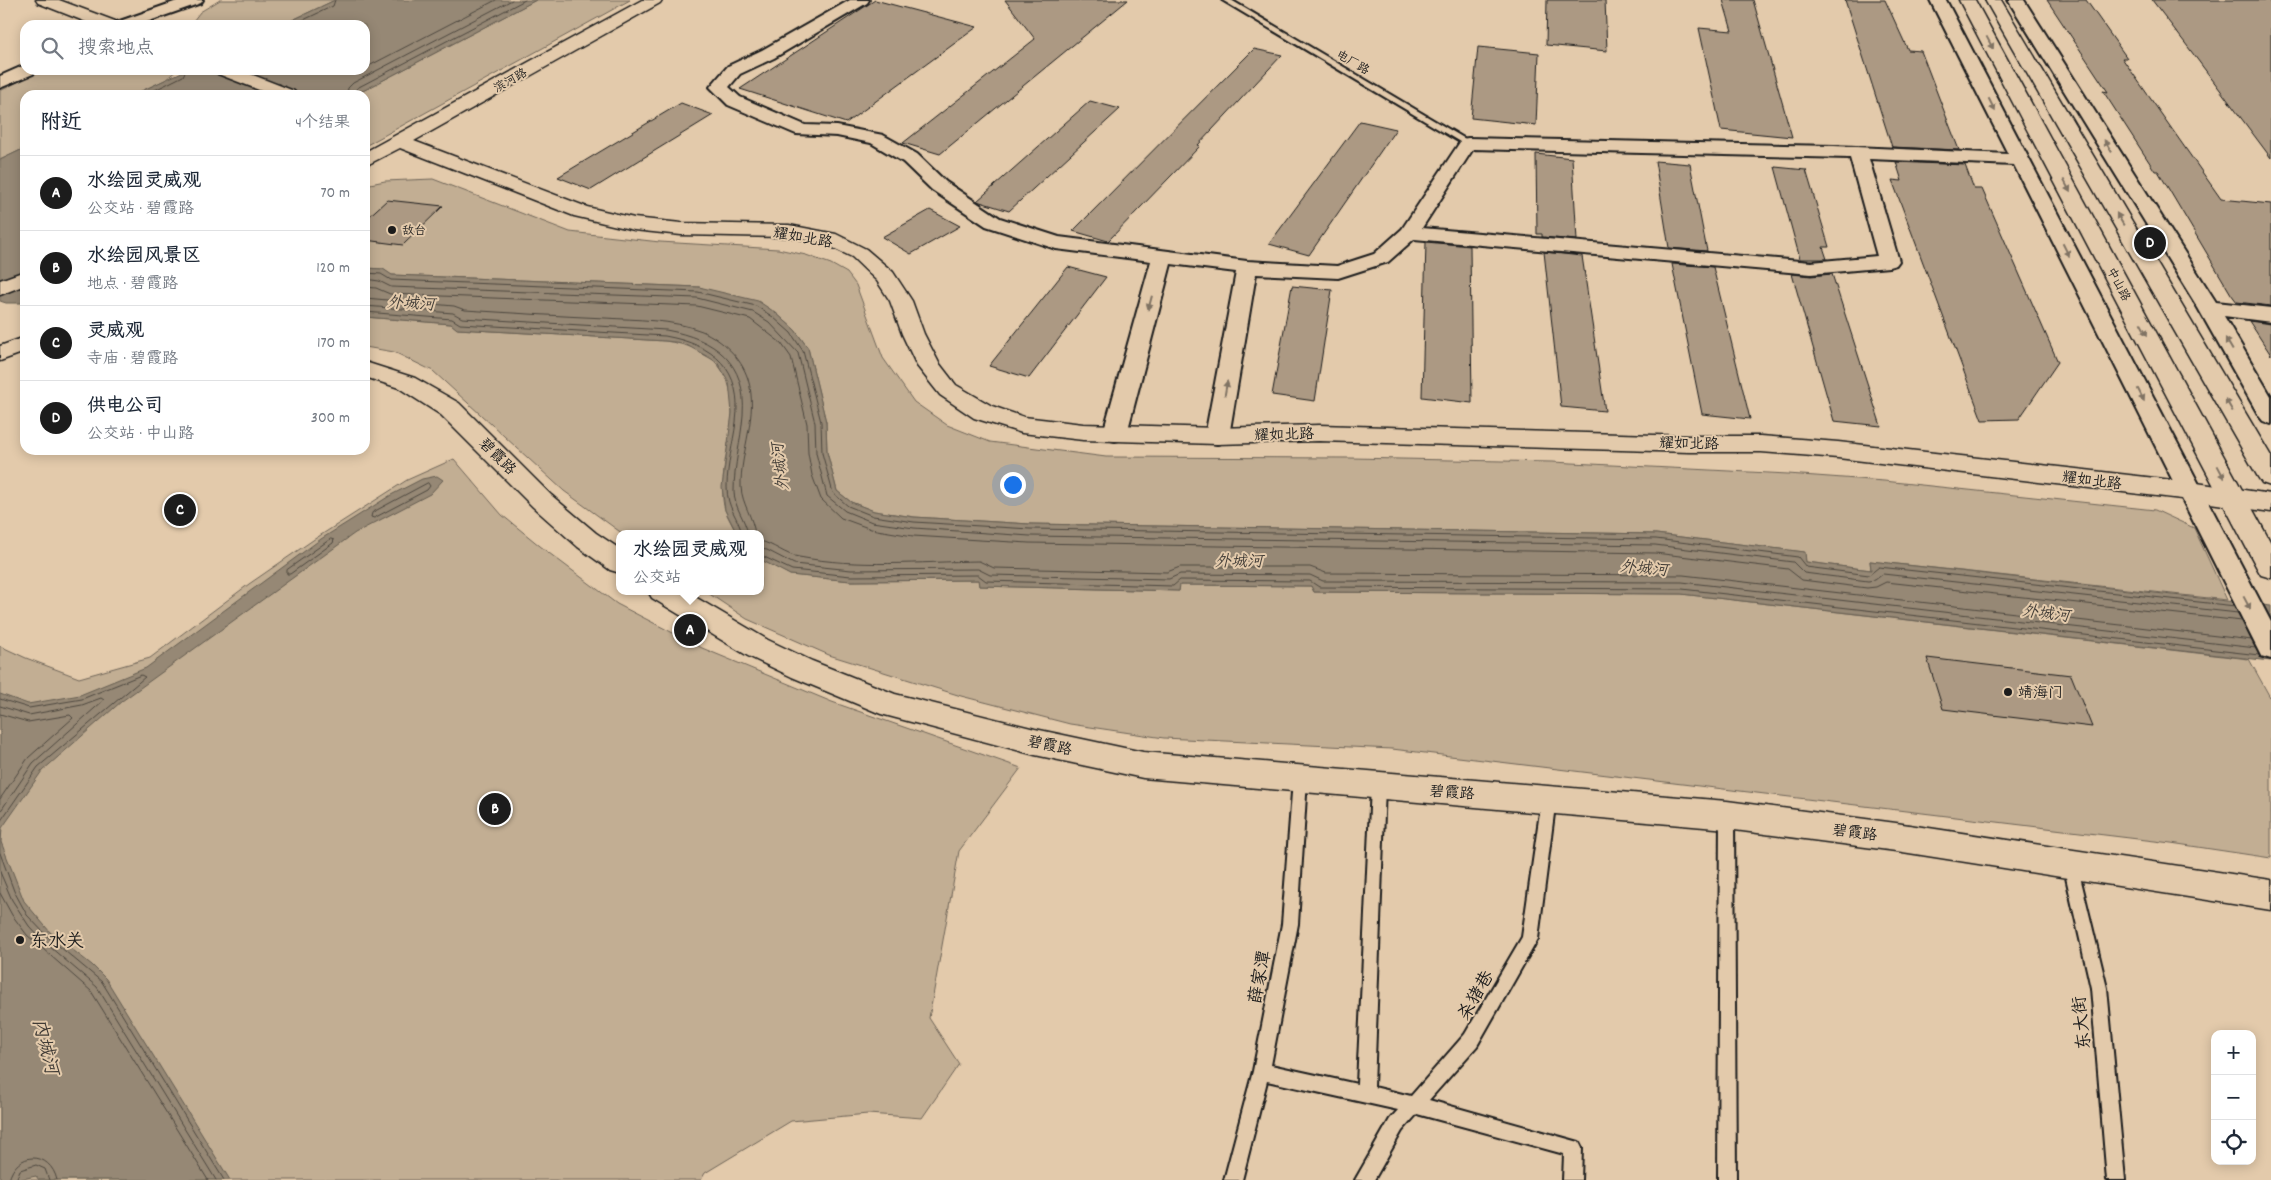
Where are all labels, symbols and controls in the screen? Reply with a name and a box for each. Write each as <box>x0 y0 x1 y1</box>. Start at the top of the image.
search box <box>20 20 370 75</box>
icon: search <box>38 34 66 62</box>
text: 搜索地点 <box>78 36 154 63</box>
one-way arrow <box>1986 36 1994 50</box>
street label: 电厂路 <box>1332 47 1372 80</box>
street label: 滨河路 <box>491 65 531 97</box>
one-way arrow <box>1988 98 1996 113</box>
text: 附近 <box>40 109 82 139</box>
text: 4个结果 <box>295 112 350 135</box>
one-way arrow <box>2103 139 2112 152</box>
text: 水绘园灵威观 <box>87 169 201 196</box>
one-way arrow <box>2063 179 2071 193</box>
text: A <box>52 182 60 205</box>
text: 70 m <box>320 182 350 205</box>
text: 公交站 · 碧霞路 <box>87 198 194 221</box>
one-way arrow <box>2116 212 2124 227</box>
place label: 敌台 <box>402 223 426 240</box>
street label: 耀如北路 <box>771 223 834 255</box>
marker: 敌台 <box>386 224 398 236</box>
pin: D <box>2134 224 2166 262</box>
one-way arrow <box>2063 243 2071 257</box>
text: 水绘园风景区 <box>87 244 201 271</box>
text: B <box>52 257 60 280</box>
text: 120 m <box>316 257 350 280</box>
street label: 中山路 <box>2102 265 2134 305</box>
text: 地点 · 碧霞路 <box>87 273 178 296</box>
water label: 外城河 <box>386 292 438 317</box>
one-way arrow <box>1146 296 1154 311</box>
text: 灵威观 <box>87 319 144 346</box>
one-way arrow <box>2140 322 2148 337</box>
text: C <box>52 332 60 355</box>
text: 170 m <box>317 332 350 355</box>
one-way arrow <box>2225 337 2234 350</box>
text: 寺庙 · 碧霞路 <box>87 348 178 371</box>
one-way arrow <box>1222 380 1230 396</box>
one-way arrow <box>2137 387 2145 402</box>
text: 供电公司 <box>87 394 163 421</box>
one-way arrow <box>2224 398 2233 411</box>
text: D <box>52 407 60 430</box>
text: 300 m <box>311 407 350 430</box>
text: 公交站 · 中山路 <box>87 423 194 446</box>
street label: 耀如北路 <box>1254 424 1314 448</box>
street label: 耀如北路 <box>1659 433 1719 457</box>
street label: 碧霞路 <box>473 434 520 481</box>
water label: 外城河 <box>767 439 796 492</box>
one-way arrow <box>2217 465 2225 480</box>
street label: 耀如北路 <box>2061 467 2123 497</box>
your location <box>1000 472 1026 498</box>
pin: C <box>164 491 196 529</box>
popup <box>616 530 764 595</box>
text: 水绘园灵威观 <box>633 538 747 565</box>
water label: 外城河 <box>1215 551 1266 574</box>
water label: 外城河 <box>1619 556 1672 583</box>
text: 公交站 <box>633 567 681 590</box>
one-way arrow <box>2243 596 2251 610</box>
water label: 外城河 <box>2020 600 2074 629</box>
pin: A <box>674 611 706 649</box>
place label: 靖海门 <box>2018 683 2063 705</box>
marker: 靖海门 <box>2002 686 2014 698</box>
street label: 碧霞路 <box>1025 732 1074 762</box>
street label: 碧霞路 <box>1429 781 1475 807</box>
pin: B <box>479 790 511 828</box>
street label: 碧霞路 <box>1831 820 1878 848</box>
place label: 东水关 <box>30 930 84 955</box>
marker: 东水关 <box>14 934 26 946</box>
street label: 薛家潭 <box>1244 949 1279 1006</box>
street label: 杀猪巷 <box>1453 967 1501 1026</box>
street label: 东大街 <box>2068 995 2099 1051</box>
water label: 内城河 <box>24 1016 64 1081</box>
map controls <box>2211 1030 2256 1165</box>
button: + <box>2211 1030 2256 1075</box>
button: − <box>2211 1075 2256 1120</box>
button: locate <box>2211 1120 2256 1165</box>

